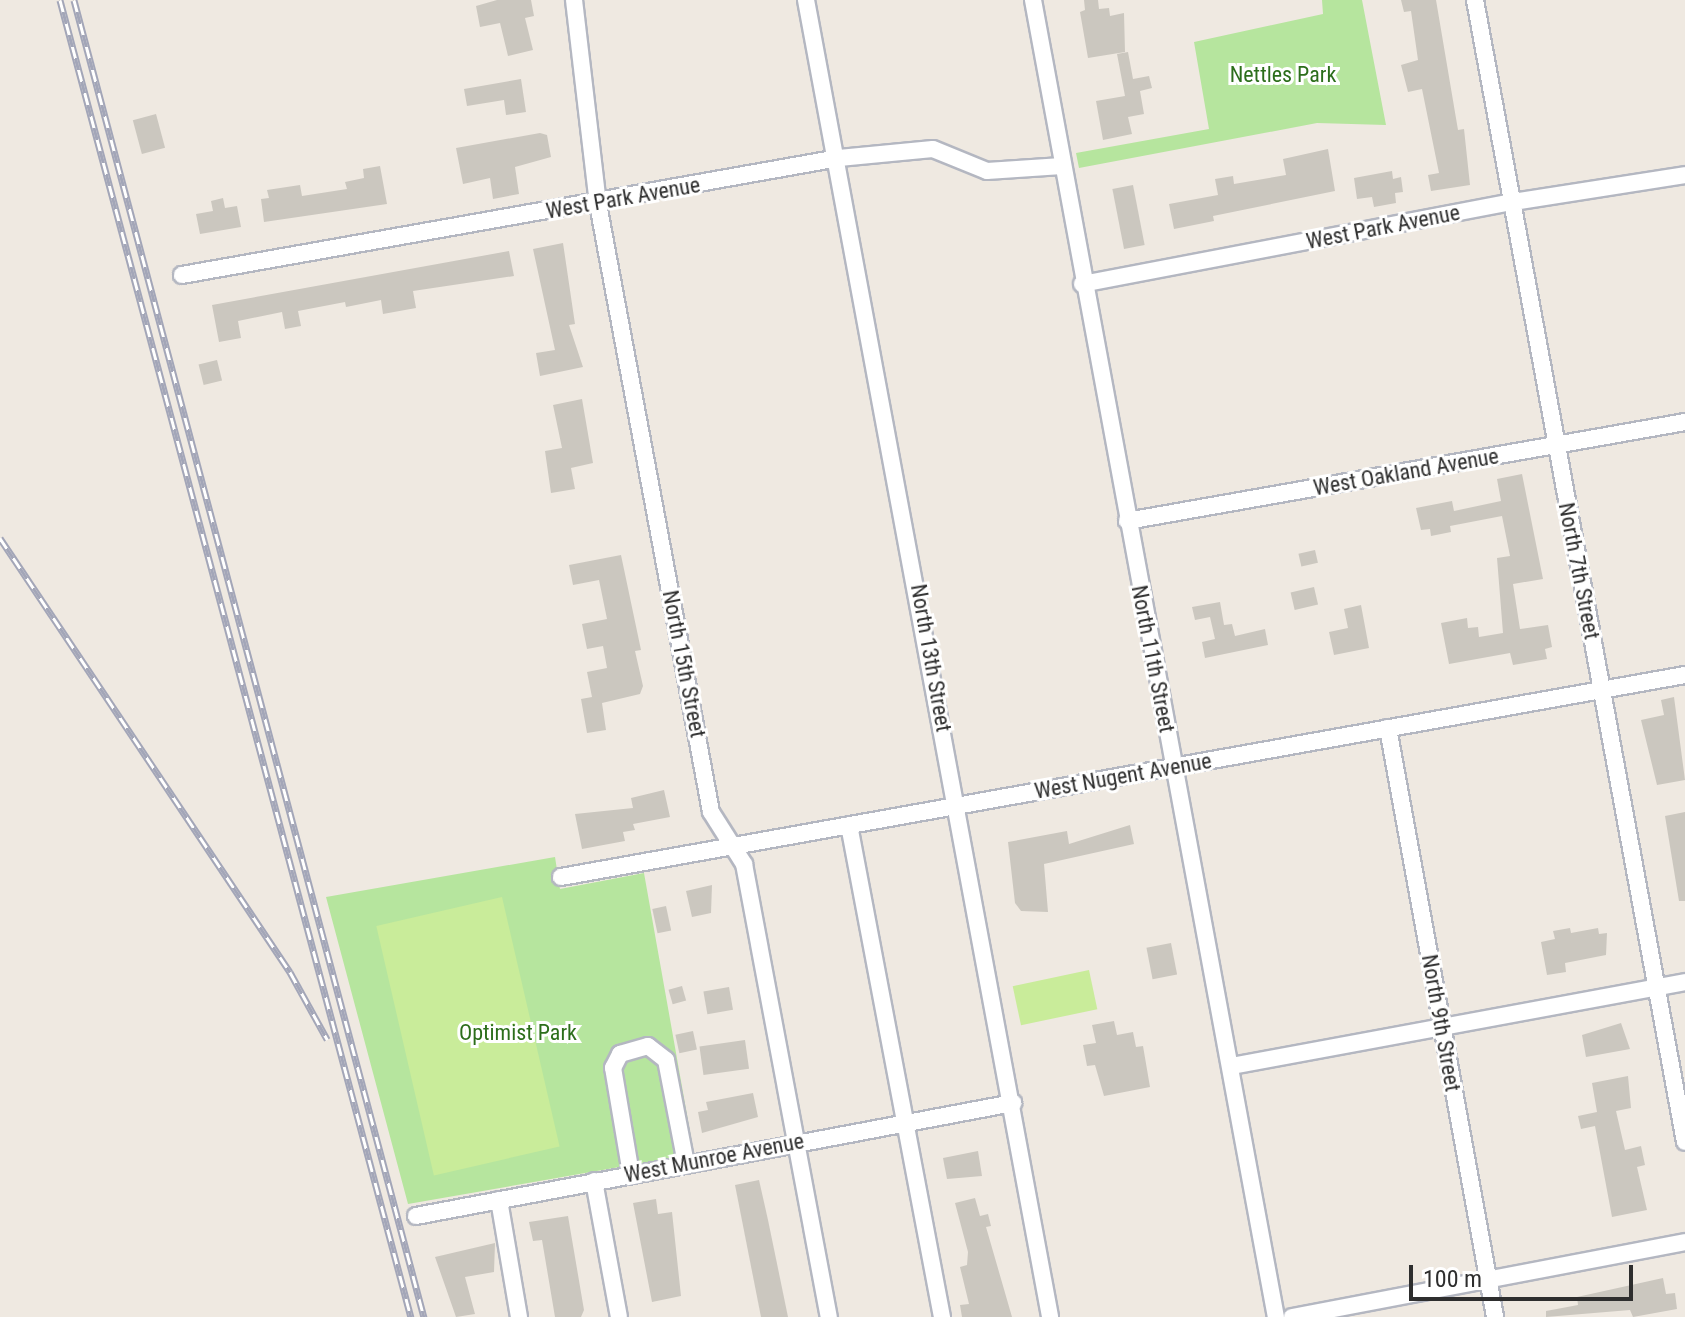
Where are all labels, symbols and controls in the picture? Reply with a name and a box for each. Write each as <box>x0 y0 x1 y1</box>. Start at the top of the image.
park label: Nettles Park <box>1230 62 1336 88</box>
street label: West Park Avenue <box>544 171 702 225</box>
street label: West Park Avenue <box>1304 199 1462 255</box>
street label: West Oakland Avenue <box>1311 443 1501 501</box>
street label: North 7th Street <box>1553 500 1605 642</box>
street label: North 13th Street <box>905 582 957 734</box>
street label: North 11th Street <box>1126 583 1180 735</box>
street label: North 15th Street <box>657 588 711 740</box>
street label: West Nugent Avenue <box>1032 747 1214 805</box>
street label: North 9th Street <box>1416 952 1466 1094</box>
park label: Optimist Park <box>459 1020 577 1046</box>
street label: West Munroe Avenue <box>622 1128 806 1188</box>
scale bar <box>1413 1249 1637 1299</box>
text: 100 m <box>1423 1265 1482 1293</box>

